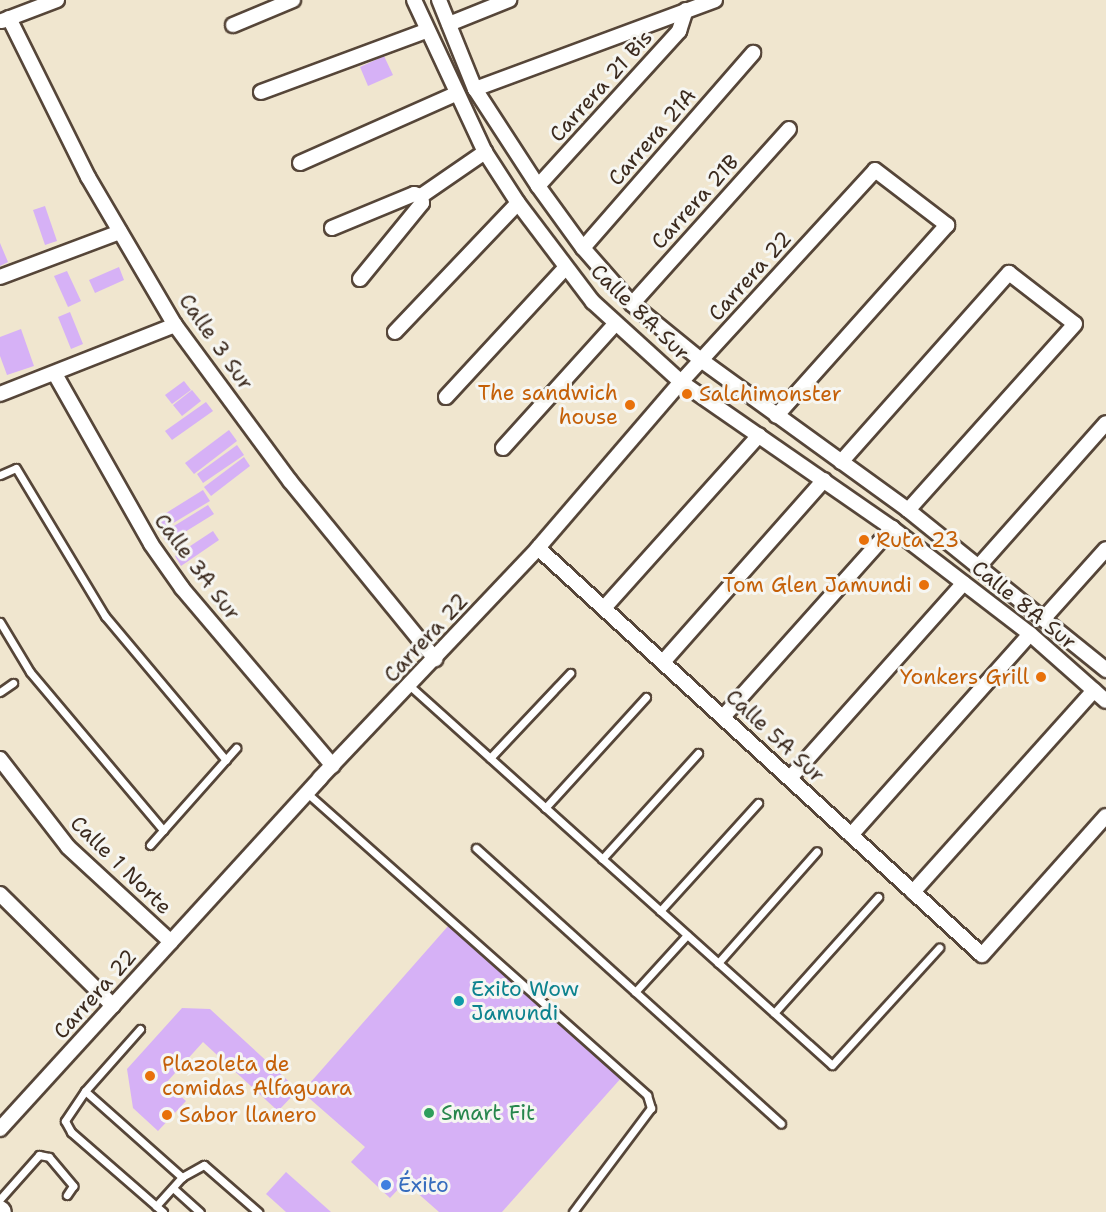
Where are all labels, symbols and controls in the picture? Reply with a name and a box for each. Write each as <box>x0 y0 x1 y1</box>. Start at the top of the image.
street label: Carrera 21 Bis <box>544 25 658 147</box>
street label: Carrera 21A <box>603 83 701 191</box>
street label: Carrera 21B <box>646 150 744 254</box>
street label: Carrera 22 <box>703 226 797 326</box>
street label: Calle 8A Sur <box>585 259 695 365</box>
street label: Calle 3 Sur <box>174 289 258 395</box>
place label: The sandwich house <box>478 380 618 430</box>
place label: Salchimonster <box>699 381 842 407</box>
marker: Salchimonster <box>680 387 694 401</box>
marker: The sandwich house <box>623 398 637 412</box>
street label: Calle 3A Sur <box>149 509 245 625</box>
place label: Ruta 23 <box>876 527 959 553</box>
marker: Ruta 23 <box>857 533 871 547</box>
street label: Calle 8A Sur <box>967 555 1081 655</box>
place label: Tom Glen Jamundi <box>723 572 912 598</box>
marker: Tom Glen Jamundi <box>917 578 931 592</box>
street label: Carrera 22 <box>379 588 473 688</box>
place label: Yonkers Grill <box>900 664 1029 690</box>
marker: Yonkers Grill <box>1034 670 1048 684</box>
street label: Calle 5A Sur <box>721 684 829 788</box>
street label: Calle 1 Norte <box>65 810 177 920</box>
street label: Carrera 22 <box>48 944 142 1044</box>
place label: Exito Wow Jamundi <box>471 976 579 1026</box>
marker: Exito Wow Jamundi <box>452 994 466 1008</box>
place label: Plazoleta de comidas Alfaguara <box>162 1051 352 1101</box>
marker: Plazoleta de comidas Alfaguara <box>143 1069 157 1083</box>
place label: Smart Fit <box>441 1100 535 1126</box>
place label: Sabor llanero <box>179 1102 317 1128</box>
marker: Smart Fit <box>422 1106 436 1120</box>
marker: Sabor llanero <box>160 1108 174 1122</box>
place label: Éxito <box>398 1172 449 1198</box>
marker: Éxito <box>379 1178 393 1192</box>

